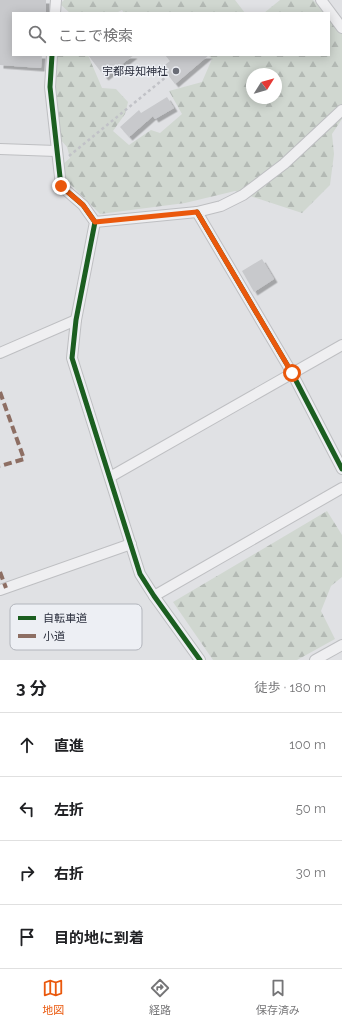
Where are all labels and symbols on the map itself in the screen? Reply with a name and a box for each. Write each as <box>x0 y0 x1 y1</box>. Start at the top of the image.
place label: 宇都母知神社 <box>102 65 168 78</box>
marker: 宇都母知神社 <box>171 66 181 76</box>
north arrow <box>246 68 282 104</box>
route end <box>52 177 70 195</box>
route start <box>283 364 301 382</box>
legend <box>10 604 142 650</box>
text: 自転車道 <box>43 612 87 625</box>
text: 小道 <box>43 630 65 643</box>

